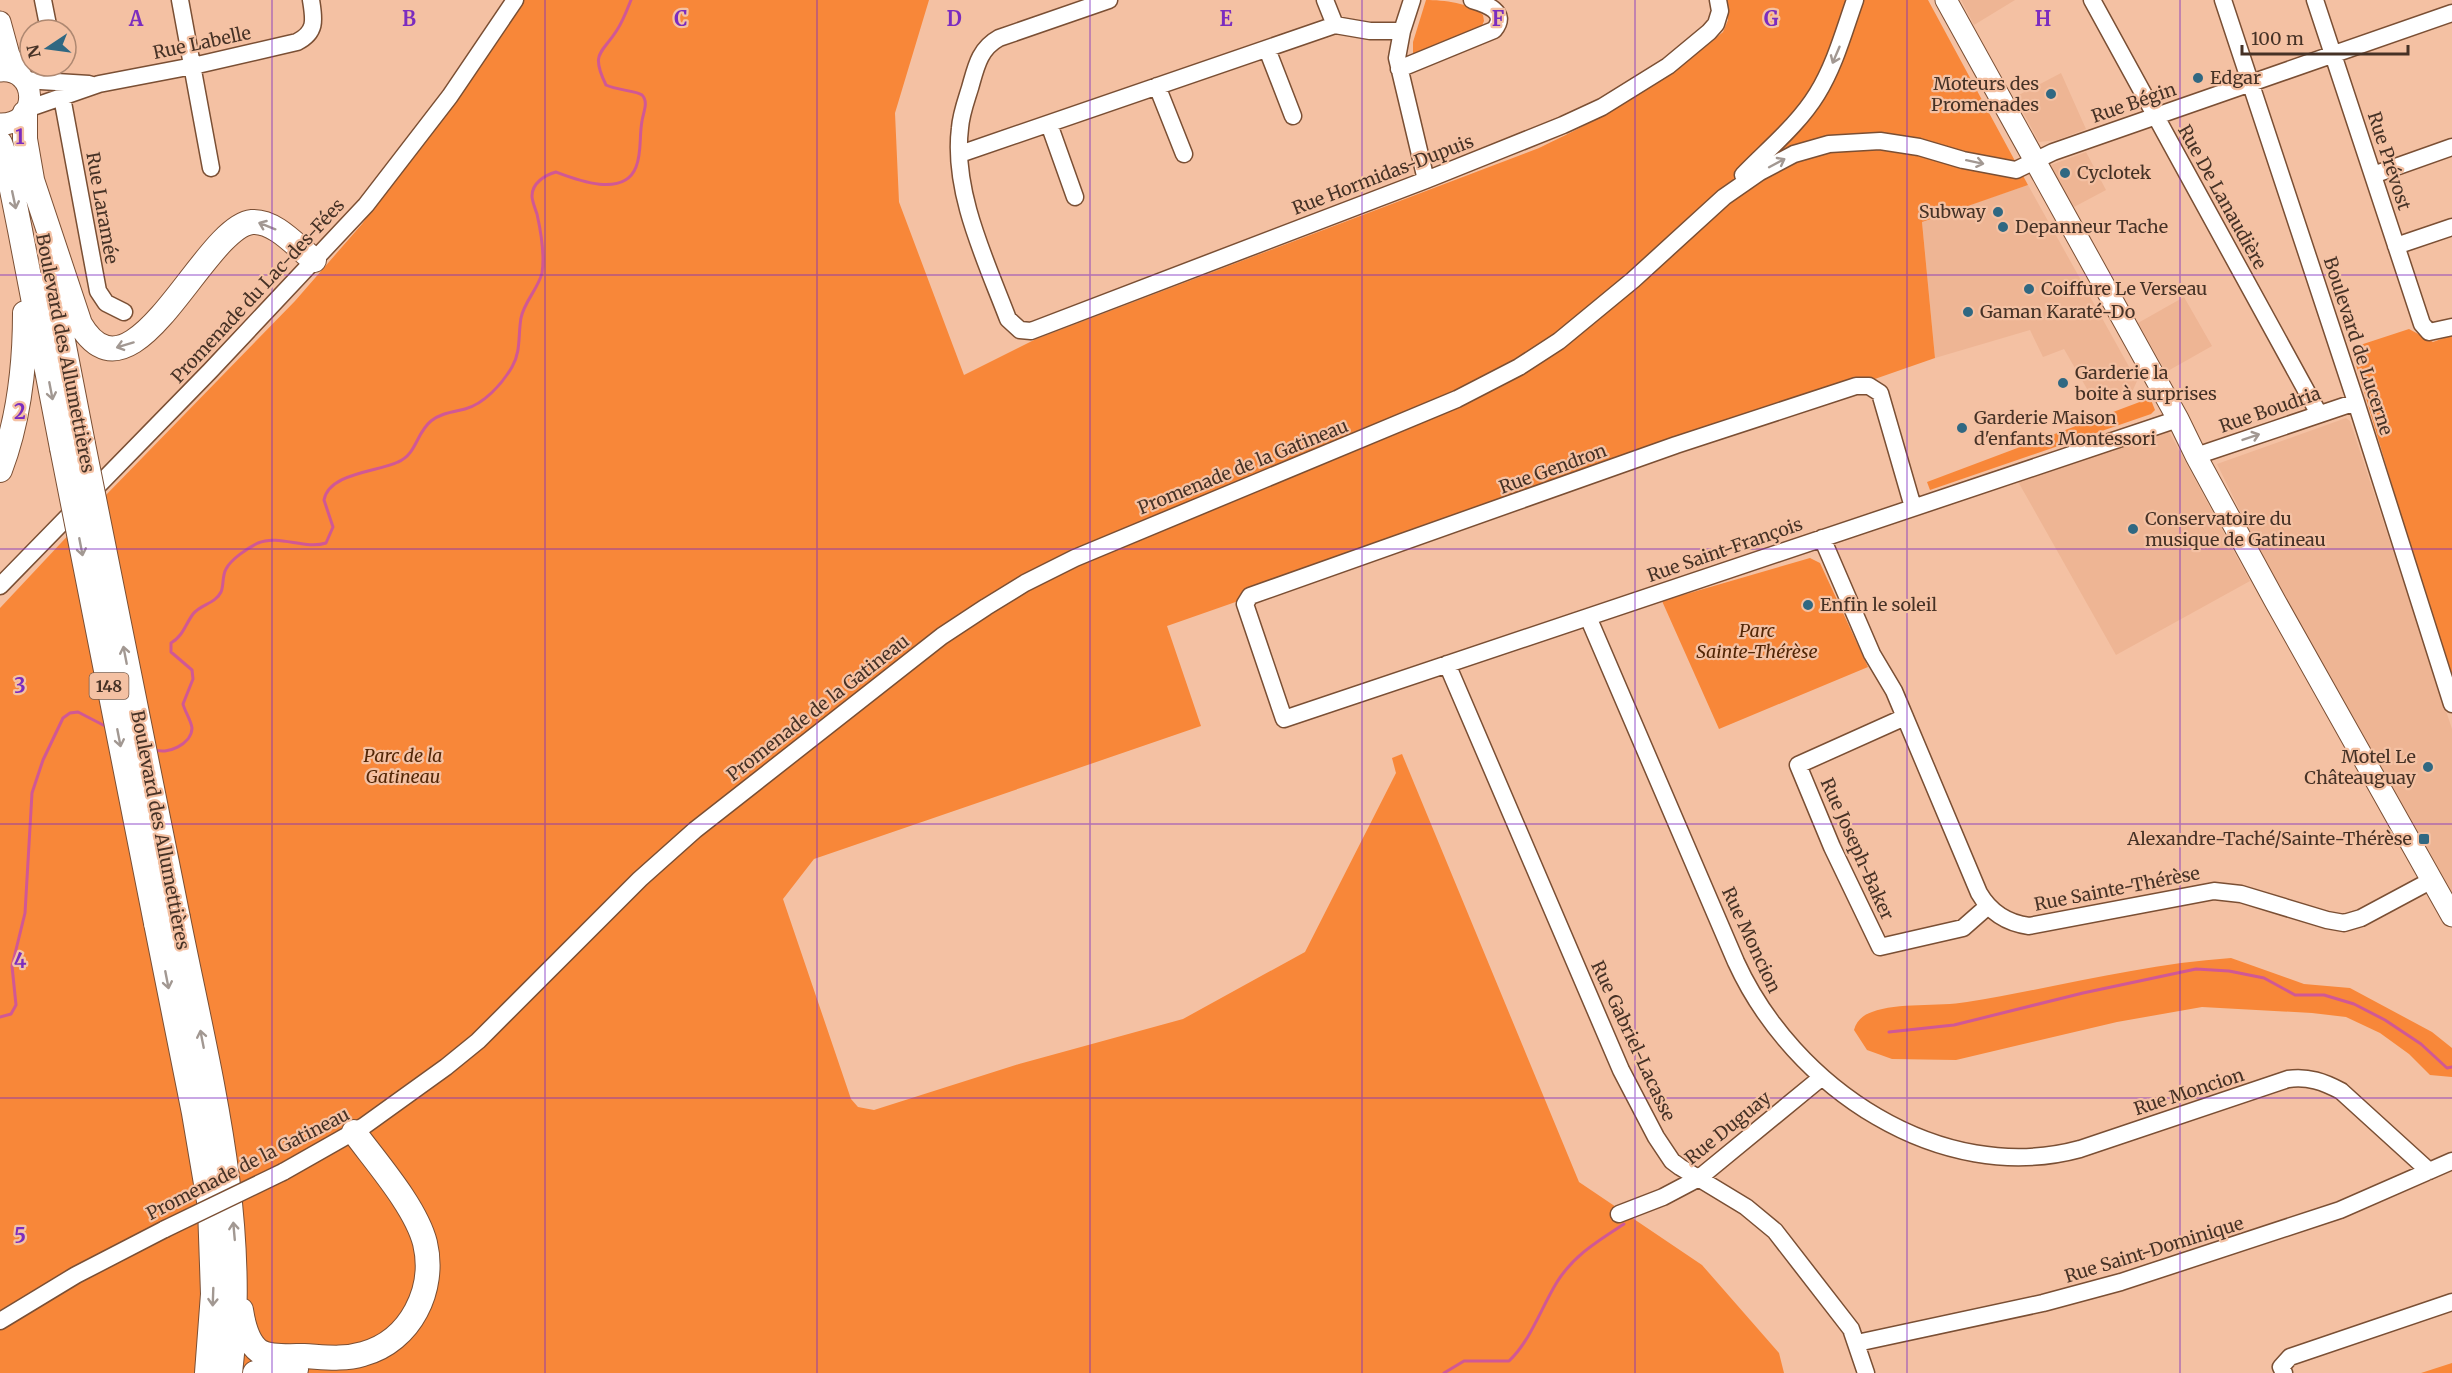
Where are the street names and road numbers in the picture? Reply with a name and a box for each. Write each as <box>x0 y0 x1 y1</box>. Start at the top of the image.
street label: Rue Labelle <box>151 21 253 64</box>
street label: Rue Bégin <box>2088 77 2179 128</box>
street label: Rue Prévost <box>2363 109 2416 213</box>
street label: Rue De Lanaudière <box>2173 120 2272 273</box>
street label: Rue Hormidas-Dupuis <box>1289 129 1477 220</box>
street label: Rue Laramée <box>81 150 124 266</box>
street label: Promenade du Lac-des-Fées <box>166 193 349 388</box>
street label: Boulevard des Allumettières <box>31 231 100 475</box>
street label: Boulevard de Lucerne <box>2319 254 2398 438</box>
street label: Rue Boudria <box>2216 381 2324 438</box>
street label: Promenade de la Gatineau <box>1134 414 1351 519</box>
street label: Rue Gendron <box>1496 438 1610 499</box>
street label: Rue Saint-François <box>1644 512 1806 587</box>
street label: Promenade de la Gatineau <box>722 629 913 786</box>
road number: 148 <box>90 673 128 699</box>
street label: Boulevard des Allumettières <box>126 708 195 952</box>
street label: Rue Joseph-Baker <box>1816 774 1899 923</box>
street label: Rue Sainte-Thérèse <box>2032 861 2202 916</box>
street label: Rue Moncion <box>1717 883 1786 997</box>
street label: Rue Gabriel-Lacasse <box>1586 957 1681 1125</box>
street label: Rue Moncion <box>2131 1063 2247 1120</box>
street label: Rue Duguay <box>1680 1086 1776 1169</box>
street label: Promenade de la Gatineau <box>142 1102 353 1225</box>
street label: Rue Saint-Dominique <box>2062 1211 2246 1288</box>

